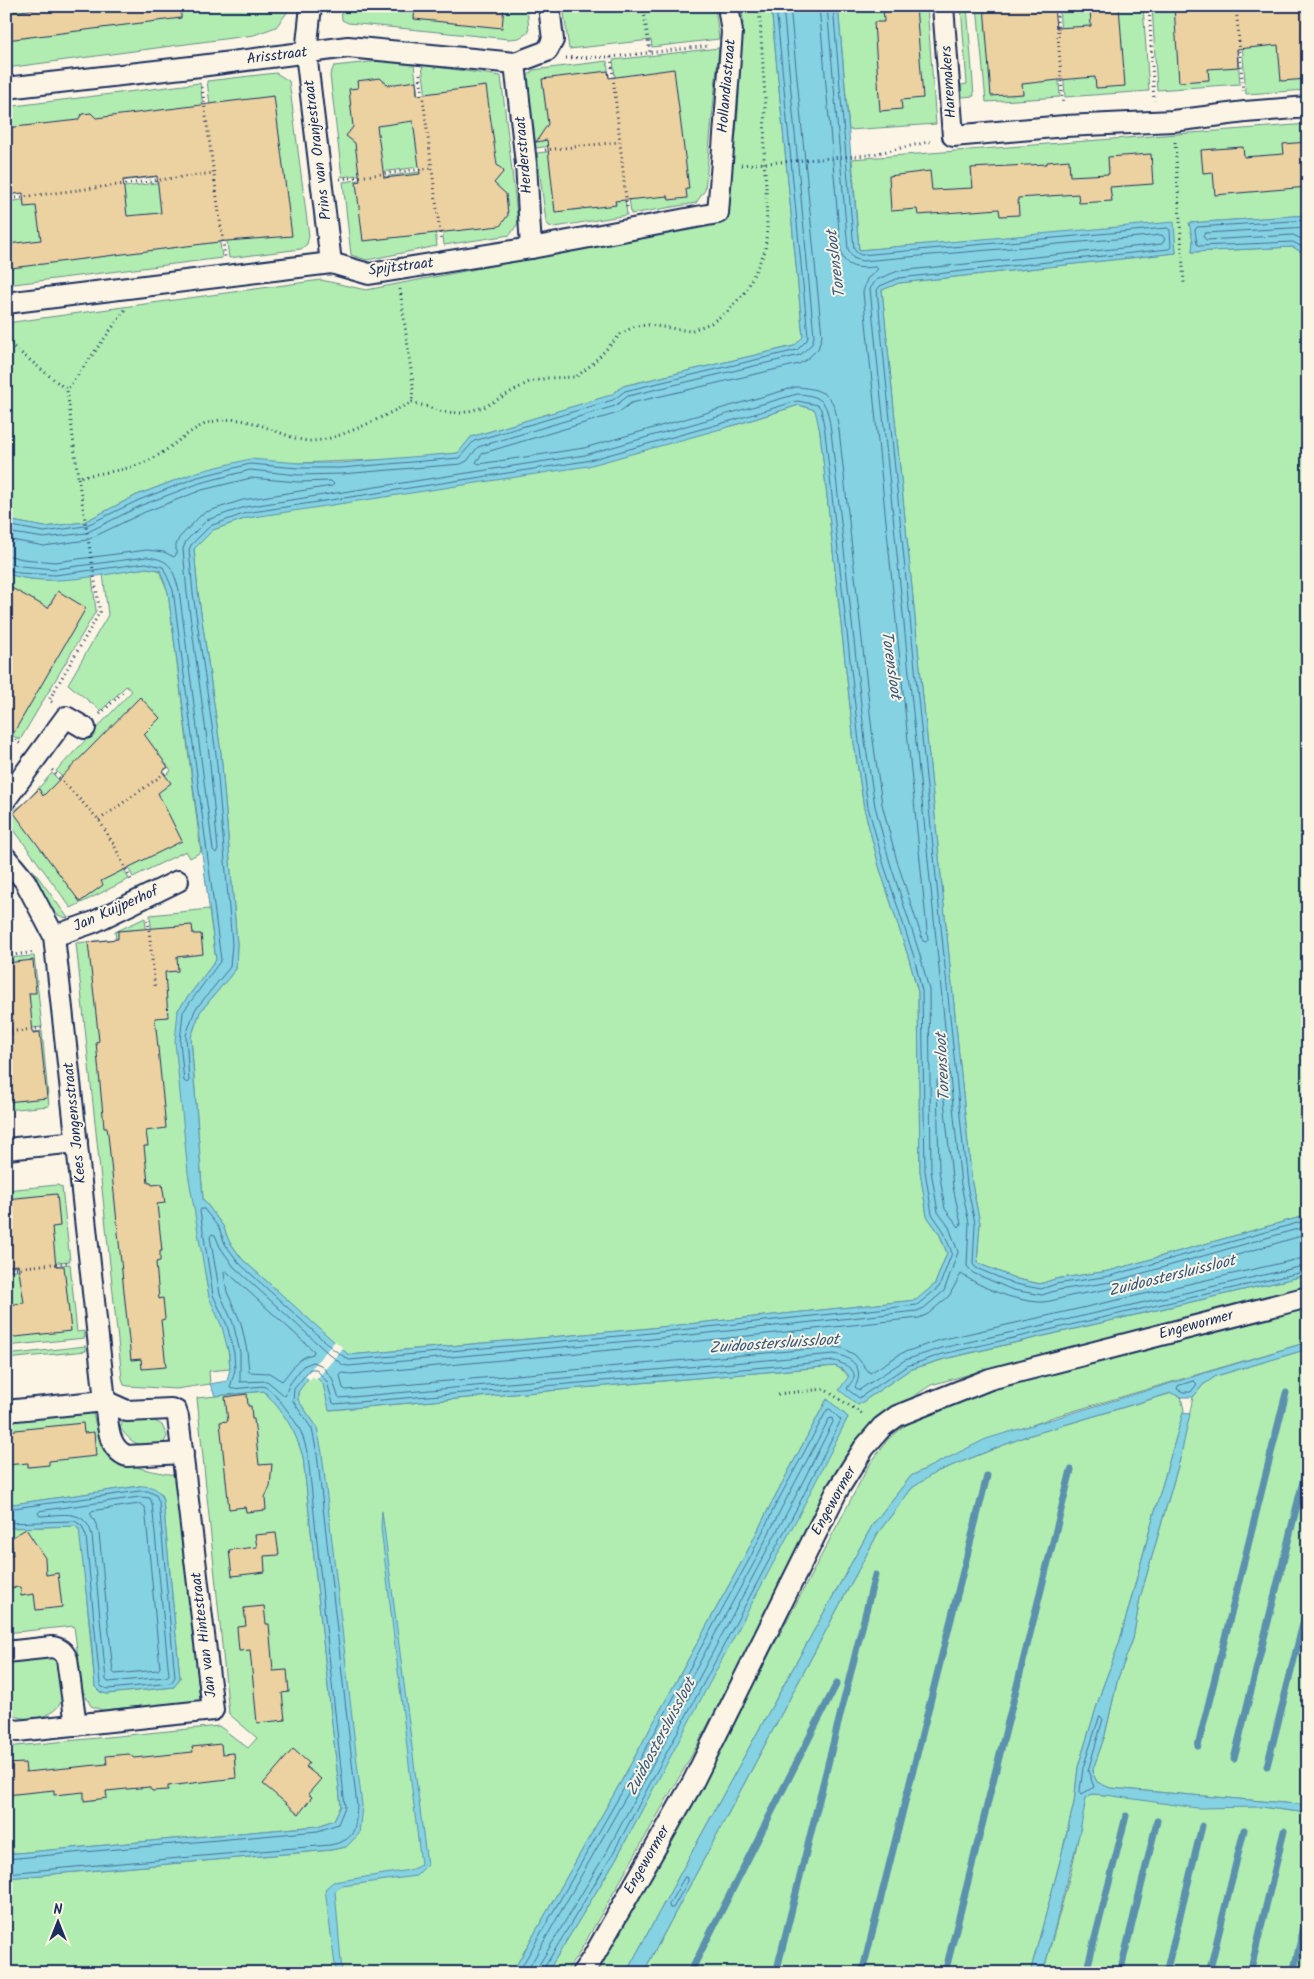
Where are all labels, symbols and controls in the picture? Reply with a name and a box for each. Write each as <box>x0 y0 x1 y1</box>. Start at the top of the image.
street label: Hollandiastraat <box>711 38 743 134</box>
street label: Arisstraat <box>245 40 309 72</box>
street label: Haremakers <box>934 44 964 119</box>
street label: Prins van Oranjestraat <box>297 78 339 222</box>
street label: Herderstraat <box>509 115 539 195</box>
water label: Torensloot <box>819 226 853 299</box>
street label: Spijtstraat <box>367 251 435 283</box>
water label: Torensloot <box>874 629 909 703</box>
street label: Jan Kuijperhof <box>70 879 164 938</box>
water label: Torensloot <box>929 1029 957 1102</box>
street label: Kees Jongensstraat <box>57 1061 93 1185</box>
water label: Zuidoostersluissloot <box>1106 1247 1241 1304</box>
street label: Engewormer <box>1156 1303 1237 1346</box>
water label: Zuidoostersluissloot <box>708 1327 842 1361</box>
street label: Engewormer <box>805 1461 863 1540</box>
street label: Jan van Hintestraat <box>184 1570 224 1699</box>
water label: Zuidoostersluissloot <box>619 1671 704 1800</box>
street label: Engewormer <box>618 1820 677 1899</box>
north arrow <box>32 1896 82 1946</box>
text: N <box>54 1899 63 1921</box>

